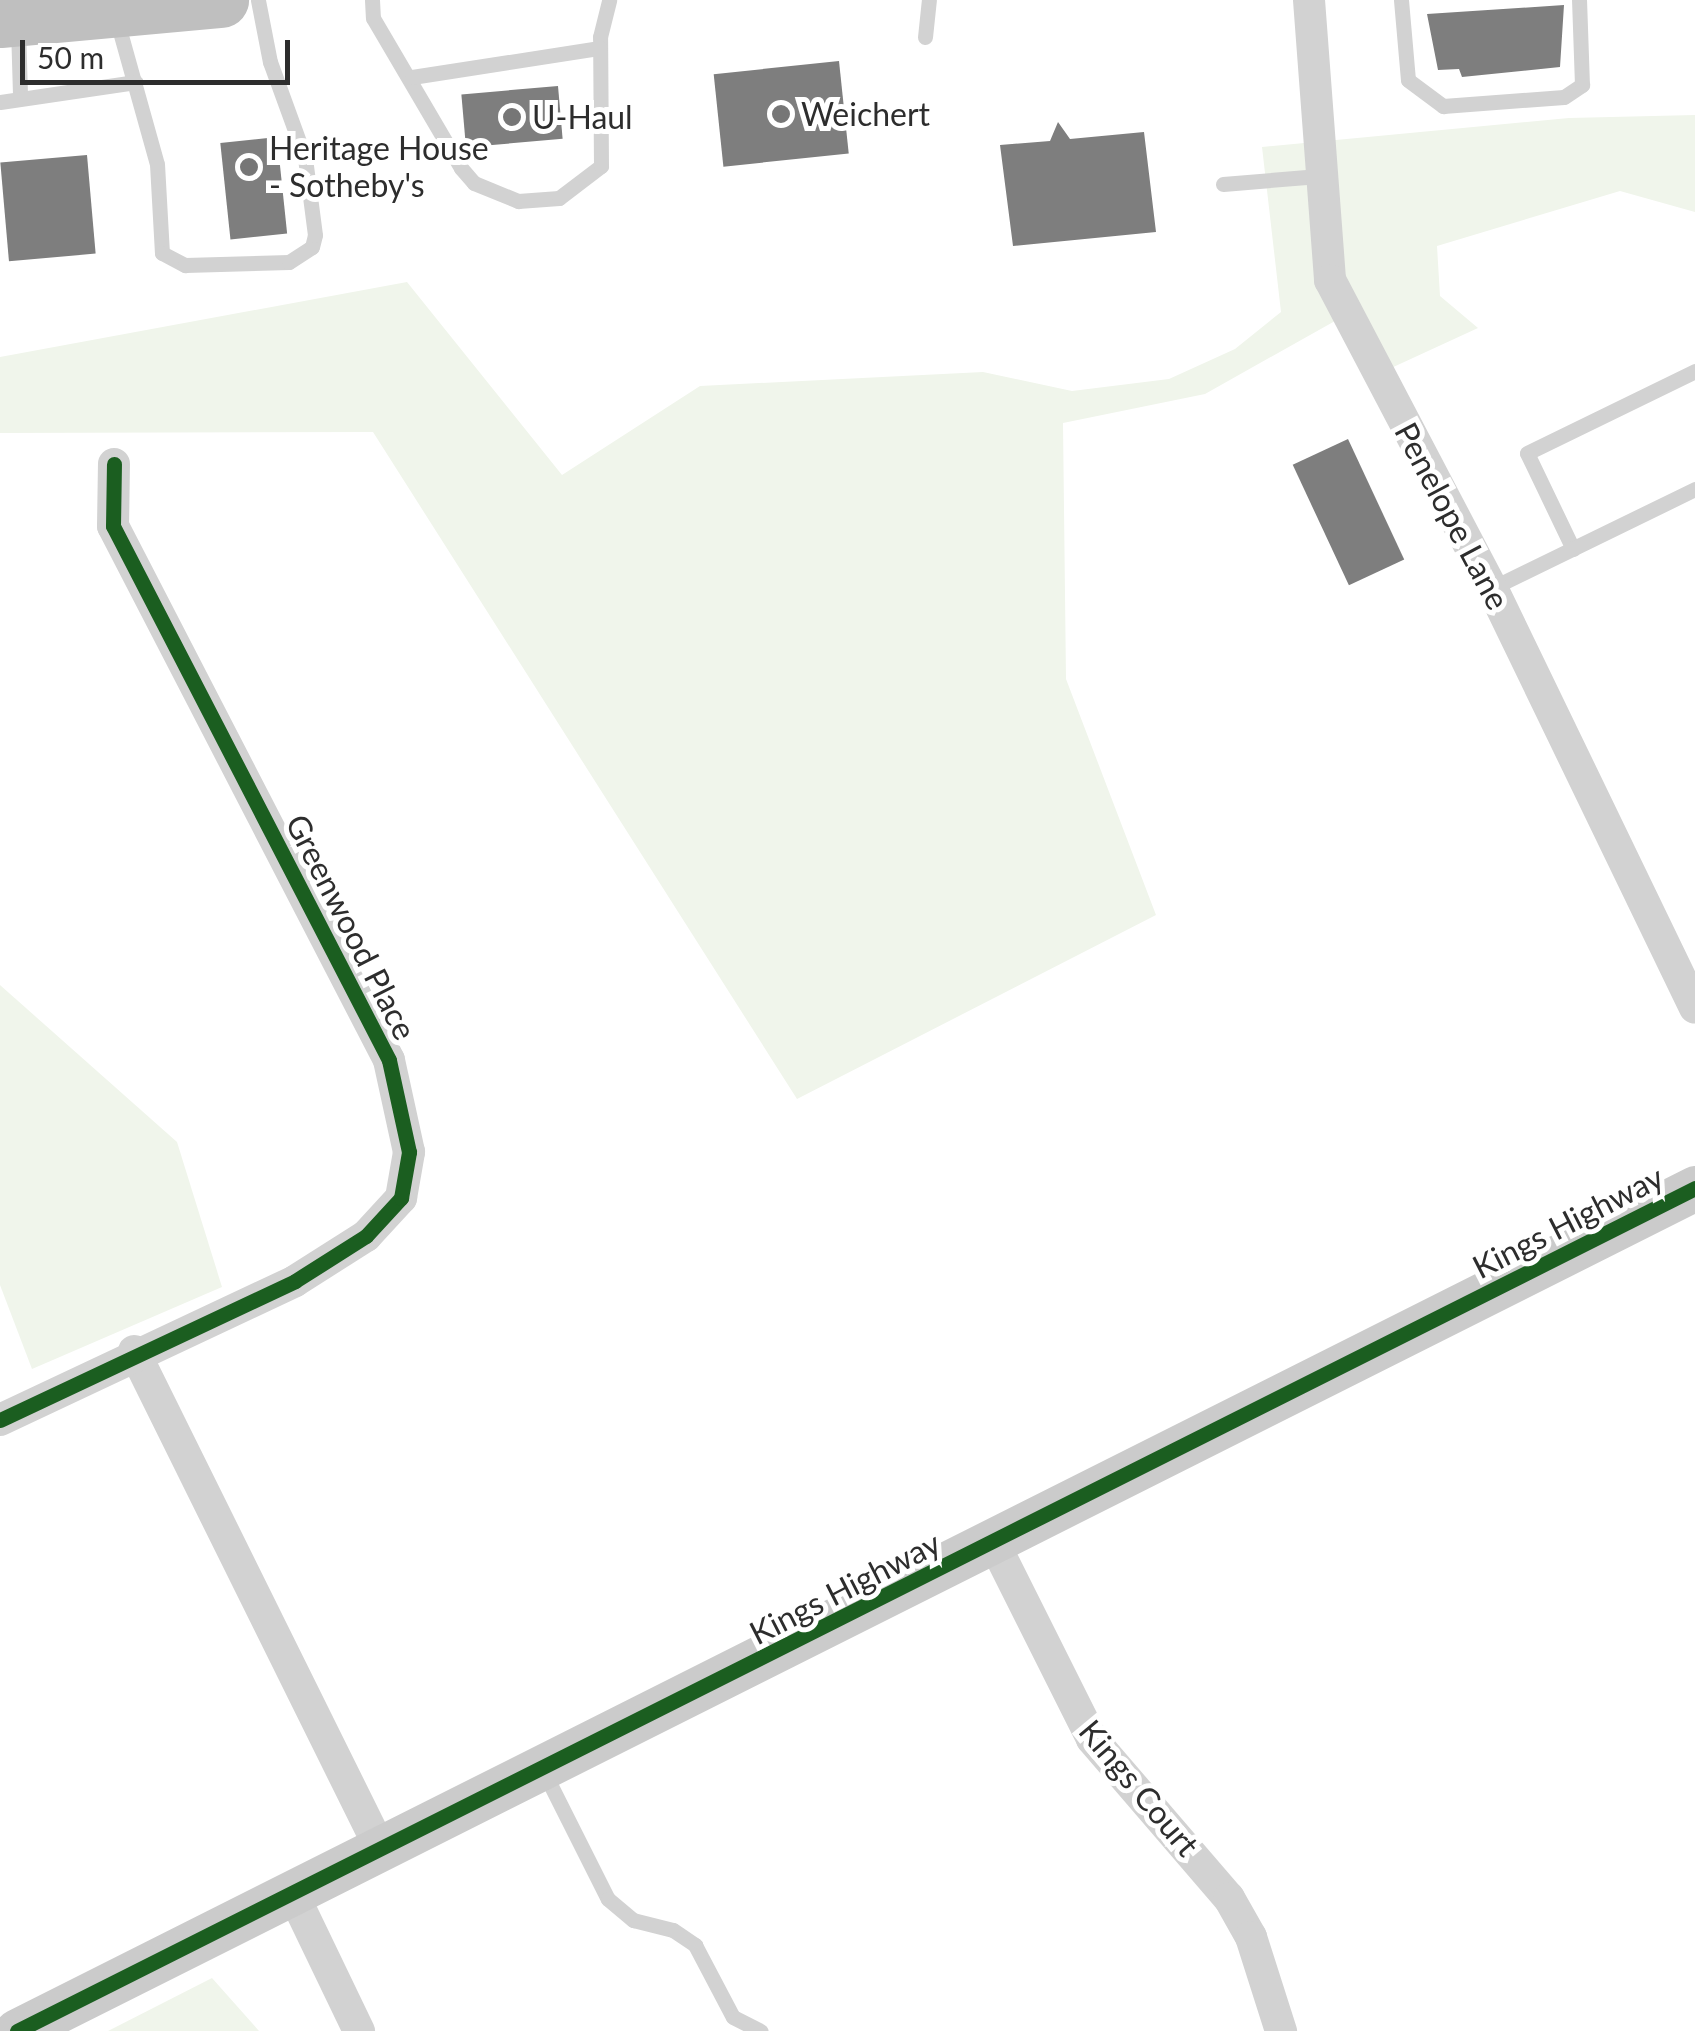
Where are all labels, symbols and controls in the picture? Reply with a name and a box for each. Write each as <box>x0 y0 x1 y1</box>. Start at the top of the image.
scale bar <box>25 20 295 82</box>
text: 50 m <box>37 39 104 75</box>
place label: Weichert <box>801 95 930 133</box>
place label: U-Haul <box>532 98 633 136</box>
marker: Weichert <box>770 103 792 125</box>
marker: U-Haul <box>501 106 523 128</box>
place label: Heritage House - Sotheby's <box>269 130 489 205</box>
marker: Heritage House - Sotheby's <box>238 156 260 178</box>
street label: Penelope Lane <box>1387 416 1517 616</box>
street label: Greenwood Place <box>278 808 424 1046</box>
street label: Kings Highway <box>1466 1158 1670 1286</box>
street label: Kings Highway <box>743 1524 947 1652</box>
street label: Kings Court <box>1071 1712 1207 1864</box>

